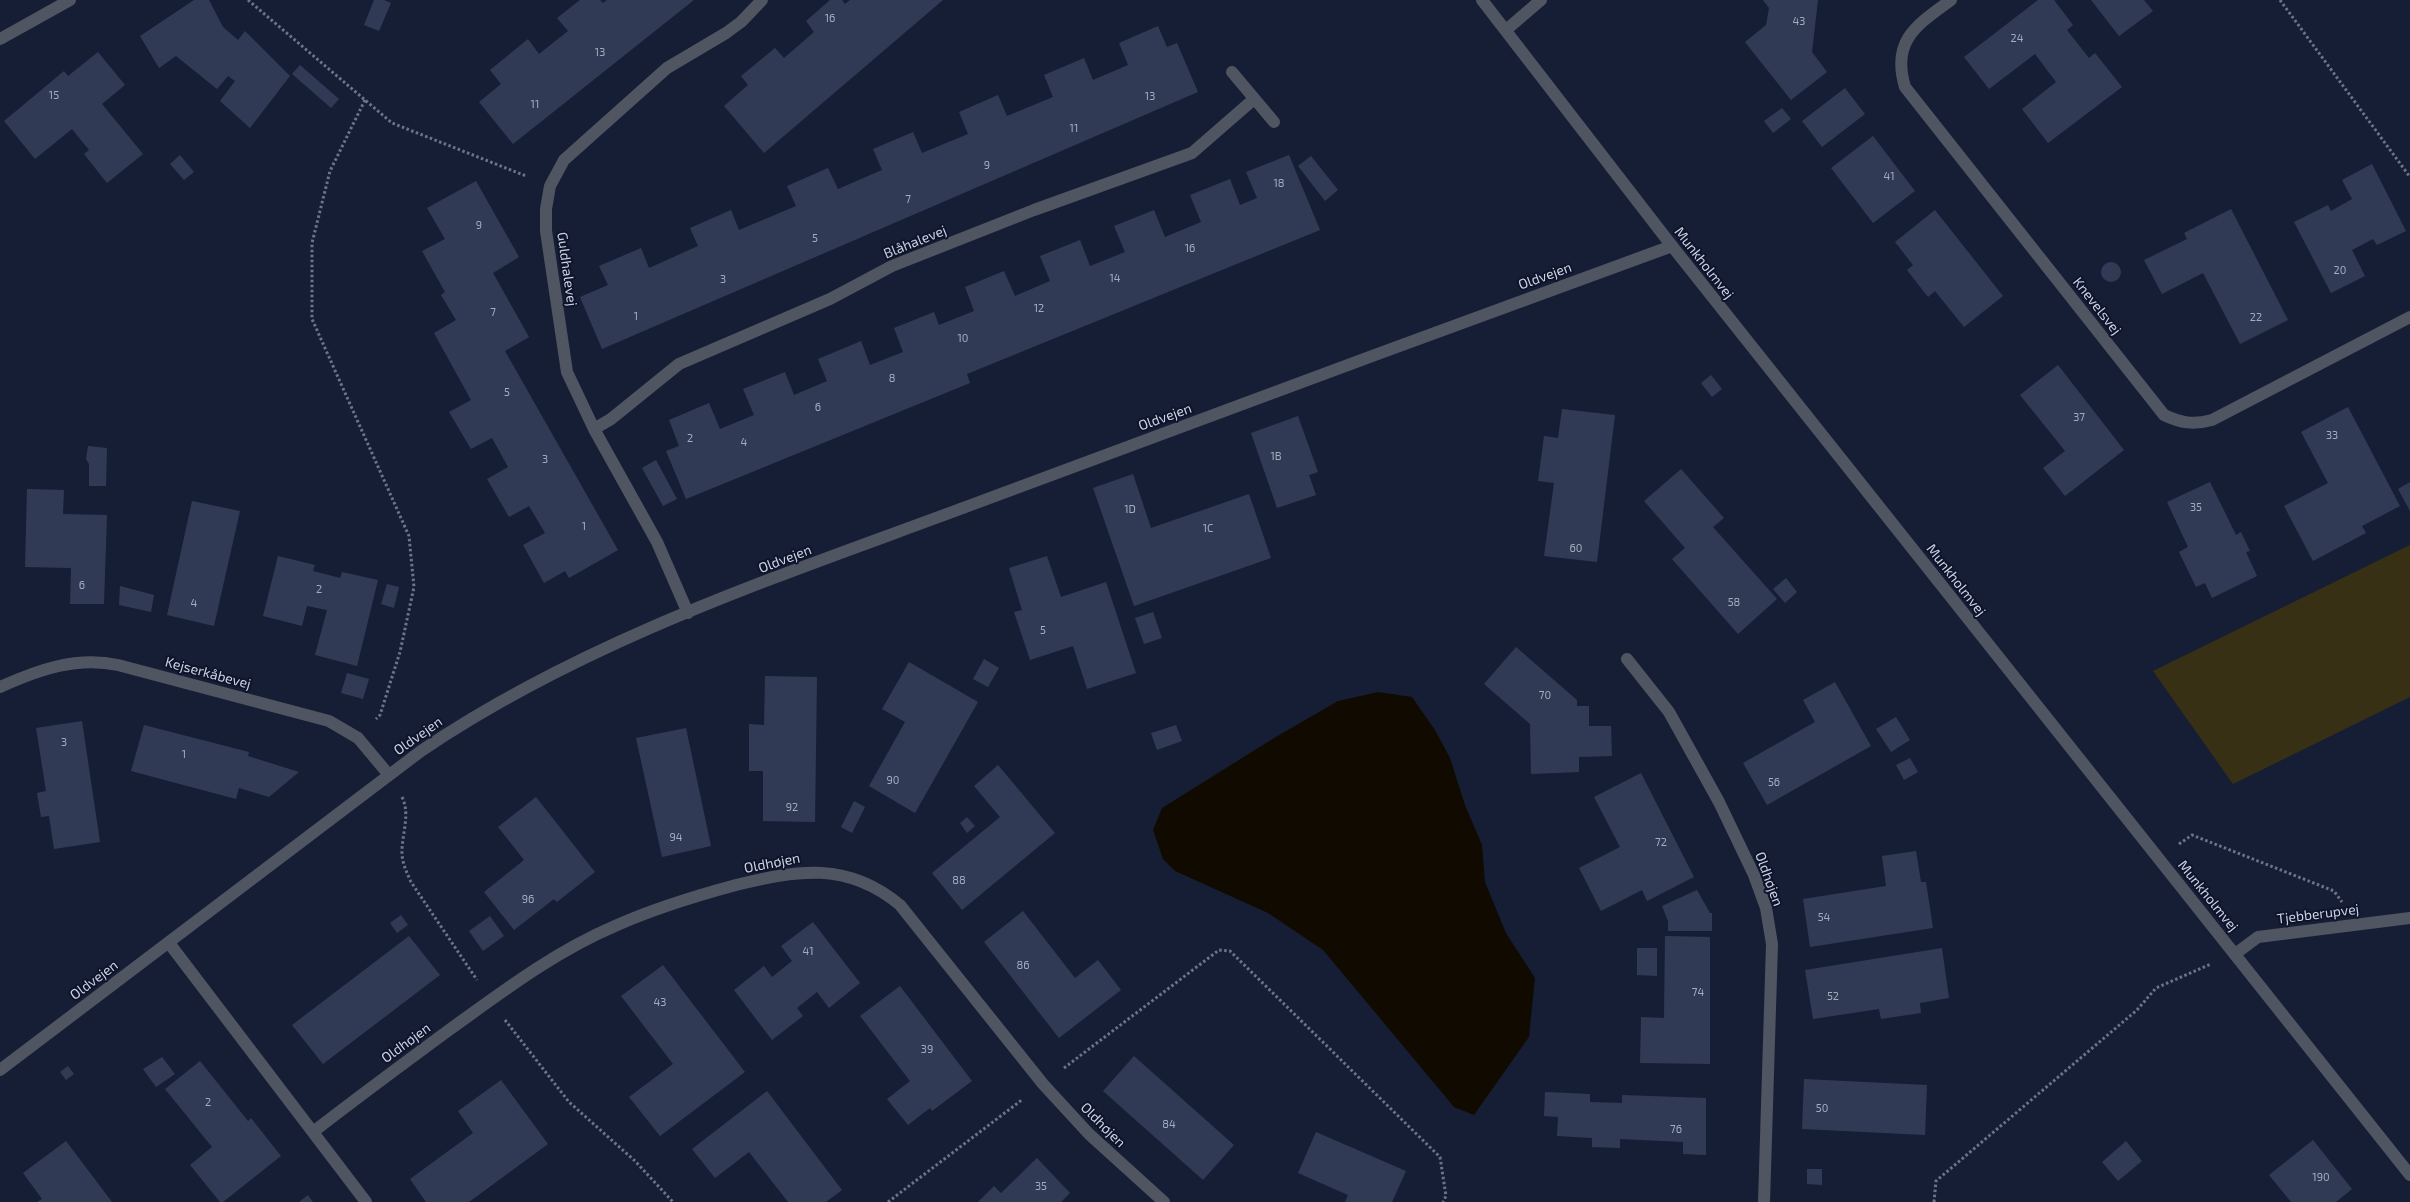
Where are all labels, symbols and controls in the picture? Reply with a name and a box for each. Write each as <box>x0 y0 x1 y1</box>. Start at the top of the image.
house number: 16 <box>825 11 835 25</box>
house number: 43 <box>1793 14 1805 28</box>
house number: 24 <box>2011 31 2023 45</box>
house number: 13 <box>595 45 605 59</box>
house number: 15 <box>49 88 59 102</box>
house number: 13 <box>1145 89 1155 103</box>
house number: 11 <box>531 97 539 111</box>
house number: 11 <box>1070 121 1078 135</box>
house number: 9 <box>984 158 990 172</box>
house number: 41 <box>1883 169 1895 183</box>
house number: 18 <box>1273 176 1285 190</box>
house number: 7 <box>905 192 911 206</box>
house number: 9 <box>476 218 482 232</box>
street label: Blåhalevej <box>881 222 949 262</box>
street label: Munkholmvej <box>1671 224 1737 302</box>
street label: Guldhalevej <box>553 231 581 307</box>
house number: 5 <box>812 231 818 245</box>
house number: 16 <box>1185 241 1195 255</box>
street label: Oldvejen <box>1516 259 1574 293</box>
house number: 20 <box>2334 263 2346 277</box>
house number: 14 <box>1109 271 1121 285</box>
house number: 3 <box>720 272 726 286</box>
street label: Knevelsvej <box>2069 274 2125 338</box>
house number: 12 <box>1034 301 1044 315</box>
house number: 7 <box>490 305 496 319</box>
house number: 1 <box>634 309 638 323</box>
house number: 22 <box>2250 310 2262 324</box>
house number: 10 <box>957 331 969 345</box>
house number: 8 <box>889 371 895 385</box>
house number: 5 <box>504 385 510 399</box>
house number: 6 <box>815 400 821 414</box>
street label: Oldvejen <box>1136 400 1194 434</box>
house number: 37 <box>2073 410 2085 424</box>
house number: 33 <box>2326 428 2338 442</box>
house number: 2 <box>687 431 693 445</box>
house number: 4 <box>741 435 747 449</box>
house number: 1B <box>1270 449 1282 463</box>
house number: 3 <box>542 452 548 466</box>
house number: 35 <box>2190 500 2202 514</box>
house number: 1D <box>1124 502 1136 516</box>
house number: 1 <box>582 519 586 533</box>
house number: 1C <box>1203 521 1213 535</box>
street label: Oldvejen <box>756 541 814 577</box>
house number: 60 <box>1570 541 1582 555</box>
street label: Munkholmvej <box>1923 541 1989 619</box>
house number: 6 <box>79 578 85 592</box>
house number: 2 <box>316 582 322 596</box>
house number: 58 <box>1728 595 1740 609</box>
house number: 4 <box>191 596 197 610</box>
house number: 5 <box>1040 623 1046 637</box>
street label: Kejserkåbevej <box>163 654 253 692</box>
house number: 70 <box>1539 688 1551 702</box>
street label: Oldvejen <box>390 713 446 759</box>
house number: 3 <box>61 735 67 749</box>
house number: 1 <box>182 747 186 761</box>
house number: 90 <box>887 773 899 787</box>
house number: 56 <box>1768 775 1780 789</box>
house number: 92 <box>786 800 798 814</box>
house number: 94 <box>669 830 683 844</box>
house number: 72 <box>1655 835 1667 849</box>
street label: Oldhøjen <box>743 849 801 877</box>
street label: Oldhøjen <box>1751 849 1787 909</box>
street label: Munkholmvej <box>2174 857 2242 935</box>
house number: 88 <box>952 873 966 887</box>
house number: 96 <box>522 892 534 906</box>
street label: Tjebberupvej <box>2276 901 2360 927</box>
house number: 54 <box>1818 910 1830 924</box>
house number: 41 <box>802 944 814 958</box>
street label: Oldvejen <box>67 957 121 1003</box>
house number: 86 <box>1017 958 1029 972</box>
house number: 74 <box>1692 985 1704 999</box>
house number: 52 <box>1827 989 1839 1003</box>
house number: 43 <box>654 995 666 1009</box>
street label: Oldhøjen <box>378 1020 434 1066</box>
house number: 39 <box>921 1042 933 1056</box>
house number: 2 <box>205 1095 211 1109</box>
street label: Oldhøjen <box>1077 1099 1129 1151</box>
house number: 50 <box>1816 1101 1828 1115</box>
house number: 84 <box>1162 1117 1176 1131</box>
house number: 76 <box>1670 1122 1682 1136</box>
house number: 190 <box>2312 1170 2330 1184</box>
house number: 35 <box>1035 1179 1047 1193</box>

